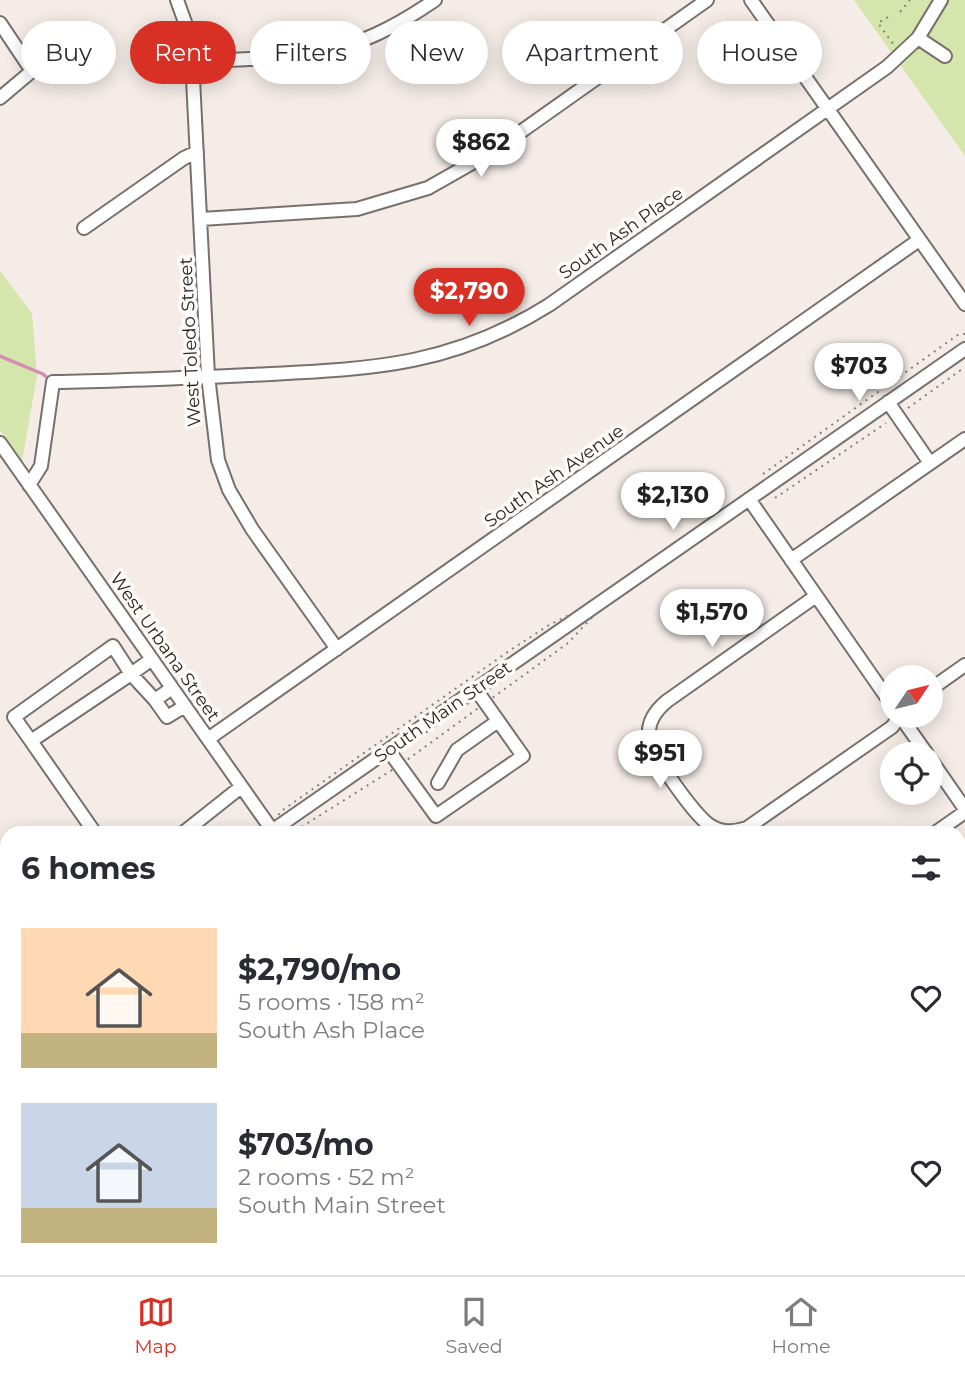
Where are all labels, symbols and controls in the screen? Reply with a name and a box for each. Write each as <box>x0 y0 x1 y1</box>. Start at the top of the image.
chip: Buy <box>21 21 116 84</box>
chip: Rent <box>130 21 236 84</box>
chip: Filters <box>250 21 371 84</box>
chip: New <box>385 21 488 84</box>
chip: Apartment <box>502 21 683 84</box>
chip: House <box>697 21 822 84</box>
pin: $862 <box>440 120 522 179</box>
text: $862 <box>452 128 510 156</box>
street label: South Ash Place <box>555 182 687 284</box>
street label: West Toledo Street <box>175 257 205 427</box>
pin: $2,790 <box>412 268 526 328</box>
text: $2,790 <box>430 277 508 305</box>
pin: $703 <box>818 344 900 403</box>
text: $703 <box>830 352 888 380</box>
street label: South Ash Avenue <box>480 420 628 532</box>
pin: $2,130 <box>616 472 730 532</box>
text: $2,130 <box>637 481 709 509</box>
street label: West Urbana Street <box>105 568 225 726</box>
pin: $1,570 <box>655 590 769 649</box>
text: $1,570 <box>676 598 748 626</box>
street label: South Main Street <box>370 656 516 768</box>
north arrow <box>880 665 943 728</box>
map controls <box>880 665 943 805</box>
pin: $951 <box>619 730 701 790</box>
text: $951 <box>634 739 686 767</box>
button: locate <box>880 742 943 805</box>
icon: filters <box>907 849 945 887</box>
text: 6 homes <box>21 850 156 887</box>
text: $2,790/mo <box>238 951 401 988</box>
icon: home <box>77 956 161 1040</box>
icon: heart <box>907 979 945 1017</box>
text: 5 rooms · 158 m² <box>238 988 425 1016</box>
text: South Ash Place <box>238 1016 425 1044</box>
text: $703/mo <box>238 1126 374 1163</box>
icon: home <box>77 1131 161 1215</box>
icon: heart <box>907 1154 945 1192</box>
text: 2 rooms · 52 m² <box>238 1163 415 1191</box>
text: South Main Street <box>238 1191 446 1219</box>
tab: Map <box>134 1293 177 1358</box>
tab: Saved <box>446 1293 503 1358</box>
tab: Home <box>772 1293 831 1358</box>

